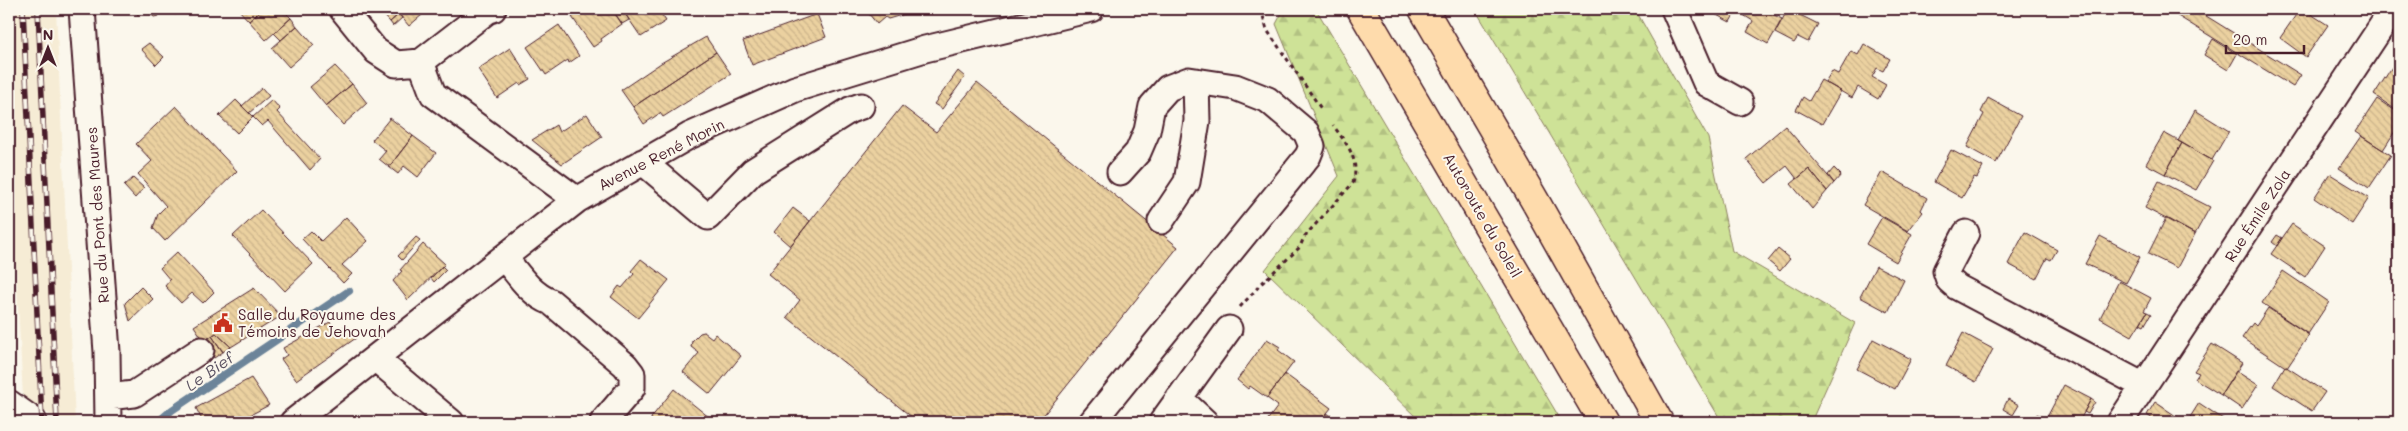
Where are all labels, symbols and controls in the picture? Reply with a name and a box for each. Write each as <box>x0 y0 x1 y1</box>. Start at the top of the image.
north arrow <box>22 22 72 72</box>
scale bar <box>2226 22 2303 54</box>
text: N <box>43 25 53 44</box>
text: 20 m <box>2233 29 2267 49</box>
street label: Avenue René Morin <box>594 113 728 195</box>
street label: Rue du Pont des Maures <box>81 126 113 304</box>
street label: Autoroute du Soleil <box>1439 149 1527 281</box>
street label: Rue Émile Zola <box>2219 165 2295 265</box>
place label: Salle du Royaume des Témoins de Jehovah <box>238 304 396 341</box>
public building icon: Salle du Royaume des Témoins de Jehovah <box>212 312 234 334</box>
water label: Le Bief <box>181 346 239 395</box>

